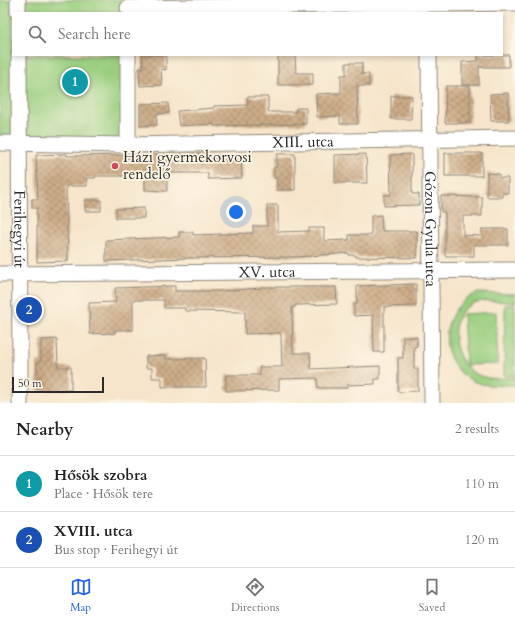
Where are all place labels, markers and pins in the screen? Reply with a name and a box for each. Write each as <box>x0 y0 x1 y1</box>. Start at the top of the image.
pin: 1 <box>62 67 88 97</box>
place label: Házi gyermekorvosi rendelő <box>123 147 252 184</box>
marker: Házi gyermekorvosi rendelő <box>110 161 120 171</box>
pin: 2 <box>16 295 42 325</box>

